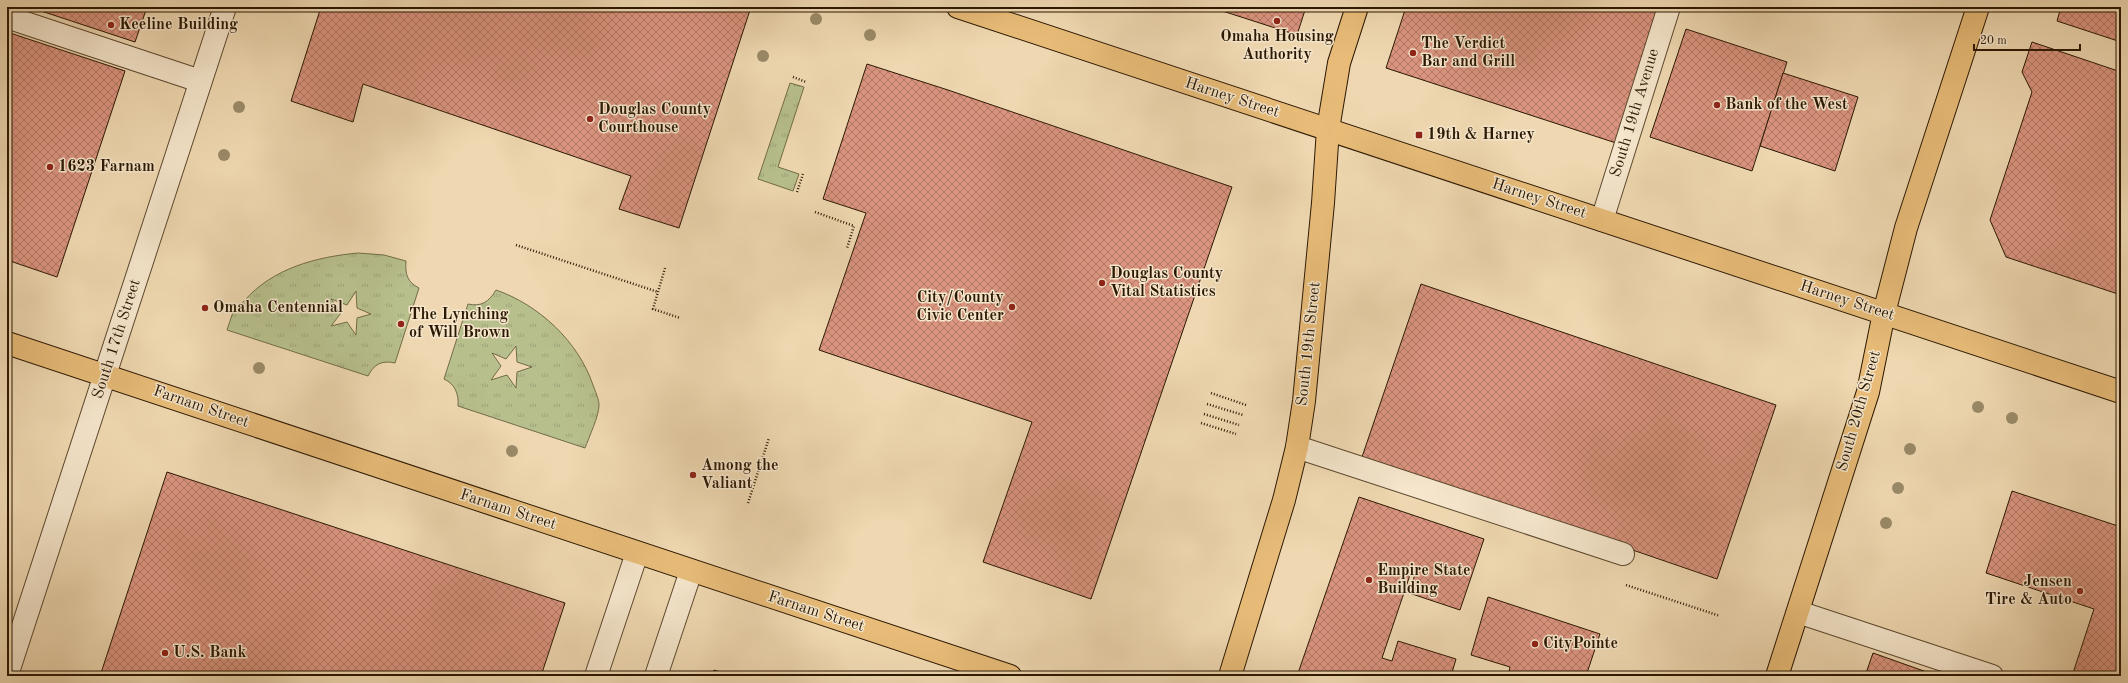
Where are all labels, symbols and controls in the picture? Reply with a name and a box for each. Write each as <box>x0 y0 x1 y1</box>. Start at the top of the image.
marker: Omaha Housing Authority <box>1272 16 1282 26</box>
place label: Keeline Building <box>119 17 238 33</box>
marker: Keeline Building <box>106 20 116 30</box>
scale bar <box>1974 26 2080 52</box>
place label: Omaha Housing Authority <box>1220 29 1334 63</box>
text: 20 m <box>1980 35 2007 47</box>
place label: The Verdict Bar and Grill <box>1421 36 1515 70</box>
street label: South 19th Avenue <box>1608 47 1662 179</box>
marker: The Verdict Bar and Grill <box>1408 48 1418 58</box>
street label: Harney Street <box>1183 75 1282 121</box>
place label: Bank of the West <box>1725 97 1848 113</box>
marker: Bank of the West <box>1712 100 1722 110</box>
place label: Douglas County Courthouse <box>598 102 711 136</box>
marker: Douglas County Courthouse <box>585 114 595 124</box>
place label: 19th & Harney <box>1427 127 1535 143</box>
marker: 19th & Harney <box>1414 130 1424 140</box>
place label: 1623 Farnam <box>58 159 155 175</box>
marker: 1623 Farnam <box>45 162 55 172</box>
street label: Harney Street <box>1490 176 1589 222</box>
place label: Douglas County Vital Statistics <box>1110 266 1223 300</box>
street label: South 17th Street <box>90 277 144 401</box>
marker: Douglas County Vital Statistics <box>1097 278 1107 288</box>
street label: Harney Street <box>1798 278 1897 324</box>
street label: South 19th Street <box>1295 281 1324 407</box>
place label: City/County Civic Center <box>916 290 1004 324</box>
place label: Omaha Centennial <box>213 300 343 316</box>
marker: City/County Civic Center <box>1007 302 1017 312</box>
marker: Omaha Centennial <box>200 303 210 313</box>
place label: The Lynching of Will Brown <box>409 307 510 341</box>
marker: The Lynching of Will Brown <box>396 319 406 329</box>
street label: South 20th Street <box>1834 348 1884 473</box>
street label: Farnam Street <box>151 383 251 431</box>
place label: Among the Valiant <box>701 458 779 492</box>
marker: Among the Valiant <box>688 470 698 480</box>
street label: Farnam Street <box>458 487 559 533</box>
place label: Empire State Building <box>1377 563 1471 597</box>
place label: Jensen Tire & Auto <box>1985 574 2072 608</box>
marker: Empire State Building <box>1364 575 1374 585</box>
marker: Jensen Tire & Auto <box>2075 586 2085 596</box>
street label: Farnam Street <box>766 589 867 635</box>
place label: CityPointe <box>1543 636 1618 652</box>
marker: CityPointe <box>1530 639 1540 649</box>
place label: U.S. Bank <box>173 645 246 661</box>
marker: U.S. Bank <box>160 648 170 658</box>

